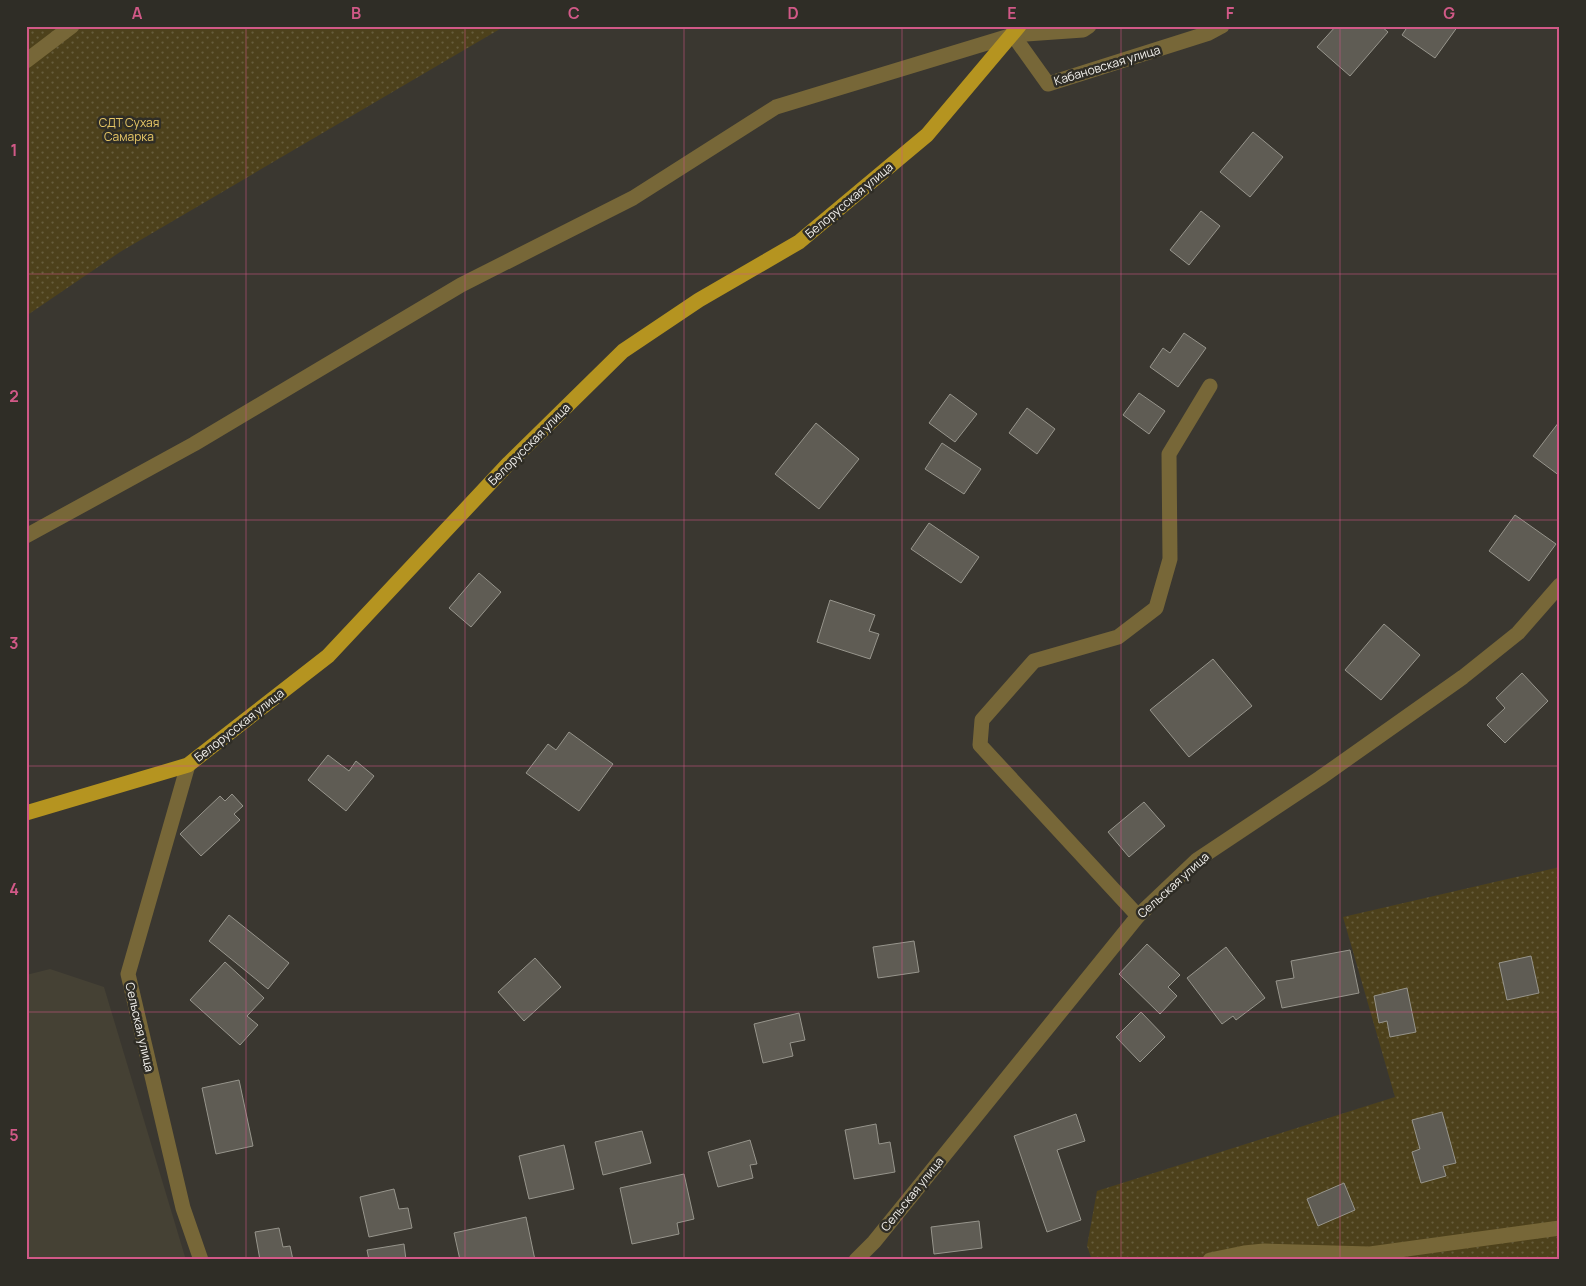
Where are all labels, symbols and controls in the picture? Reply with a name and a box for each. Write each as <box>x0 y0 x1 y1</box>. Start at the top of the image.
text: A <box>132 2 143 24</box>
text: B <box>351 2 361 24</box>
text: C <box>568 2 580 24</box>
text: D <box>787 2 799 24</box>
text: E <box>1007 2 1017 24</box>
text: F <box>1226 2 1235 24</box>
text: G <box>1443 2 1455 24</box>
street label: Кабановская улица <box>1052 41 1162 89</box>
park label: СДТ Сухая Самарка <box>99 114 159 145</box>
text: 1 <box>10 139 18 161</box>
street label: Белорусская улица <box>801 158 897 242</box>
text: 2 <box>9 385 19 407</box>
street label: Белорусская улица <box>484 399 574 489</box>
text: 3 <box>9 632 19 654</box>
street label: Белорусская улица <box>190 684 288 766</box>
street label: Сельская улица <box>1133 848 1213 922</box>
text: 4 <box>9 878 19 900</box>
street label: Сельская улица <box>121 981 159 1073</box>
text: 5 <box>9 1124 19 1146</box>
street label: Сельская улица <box>877 1153 947 1235</box>

